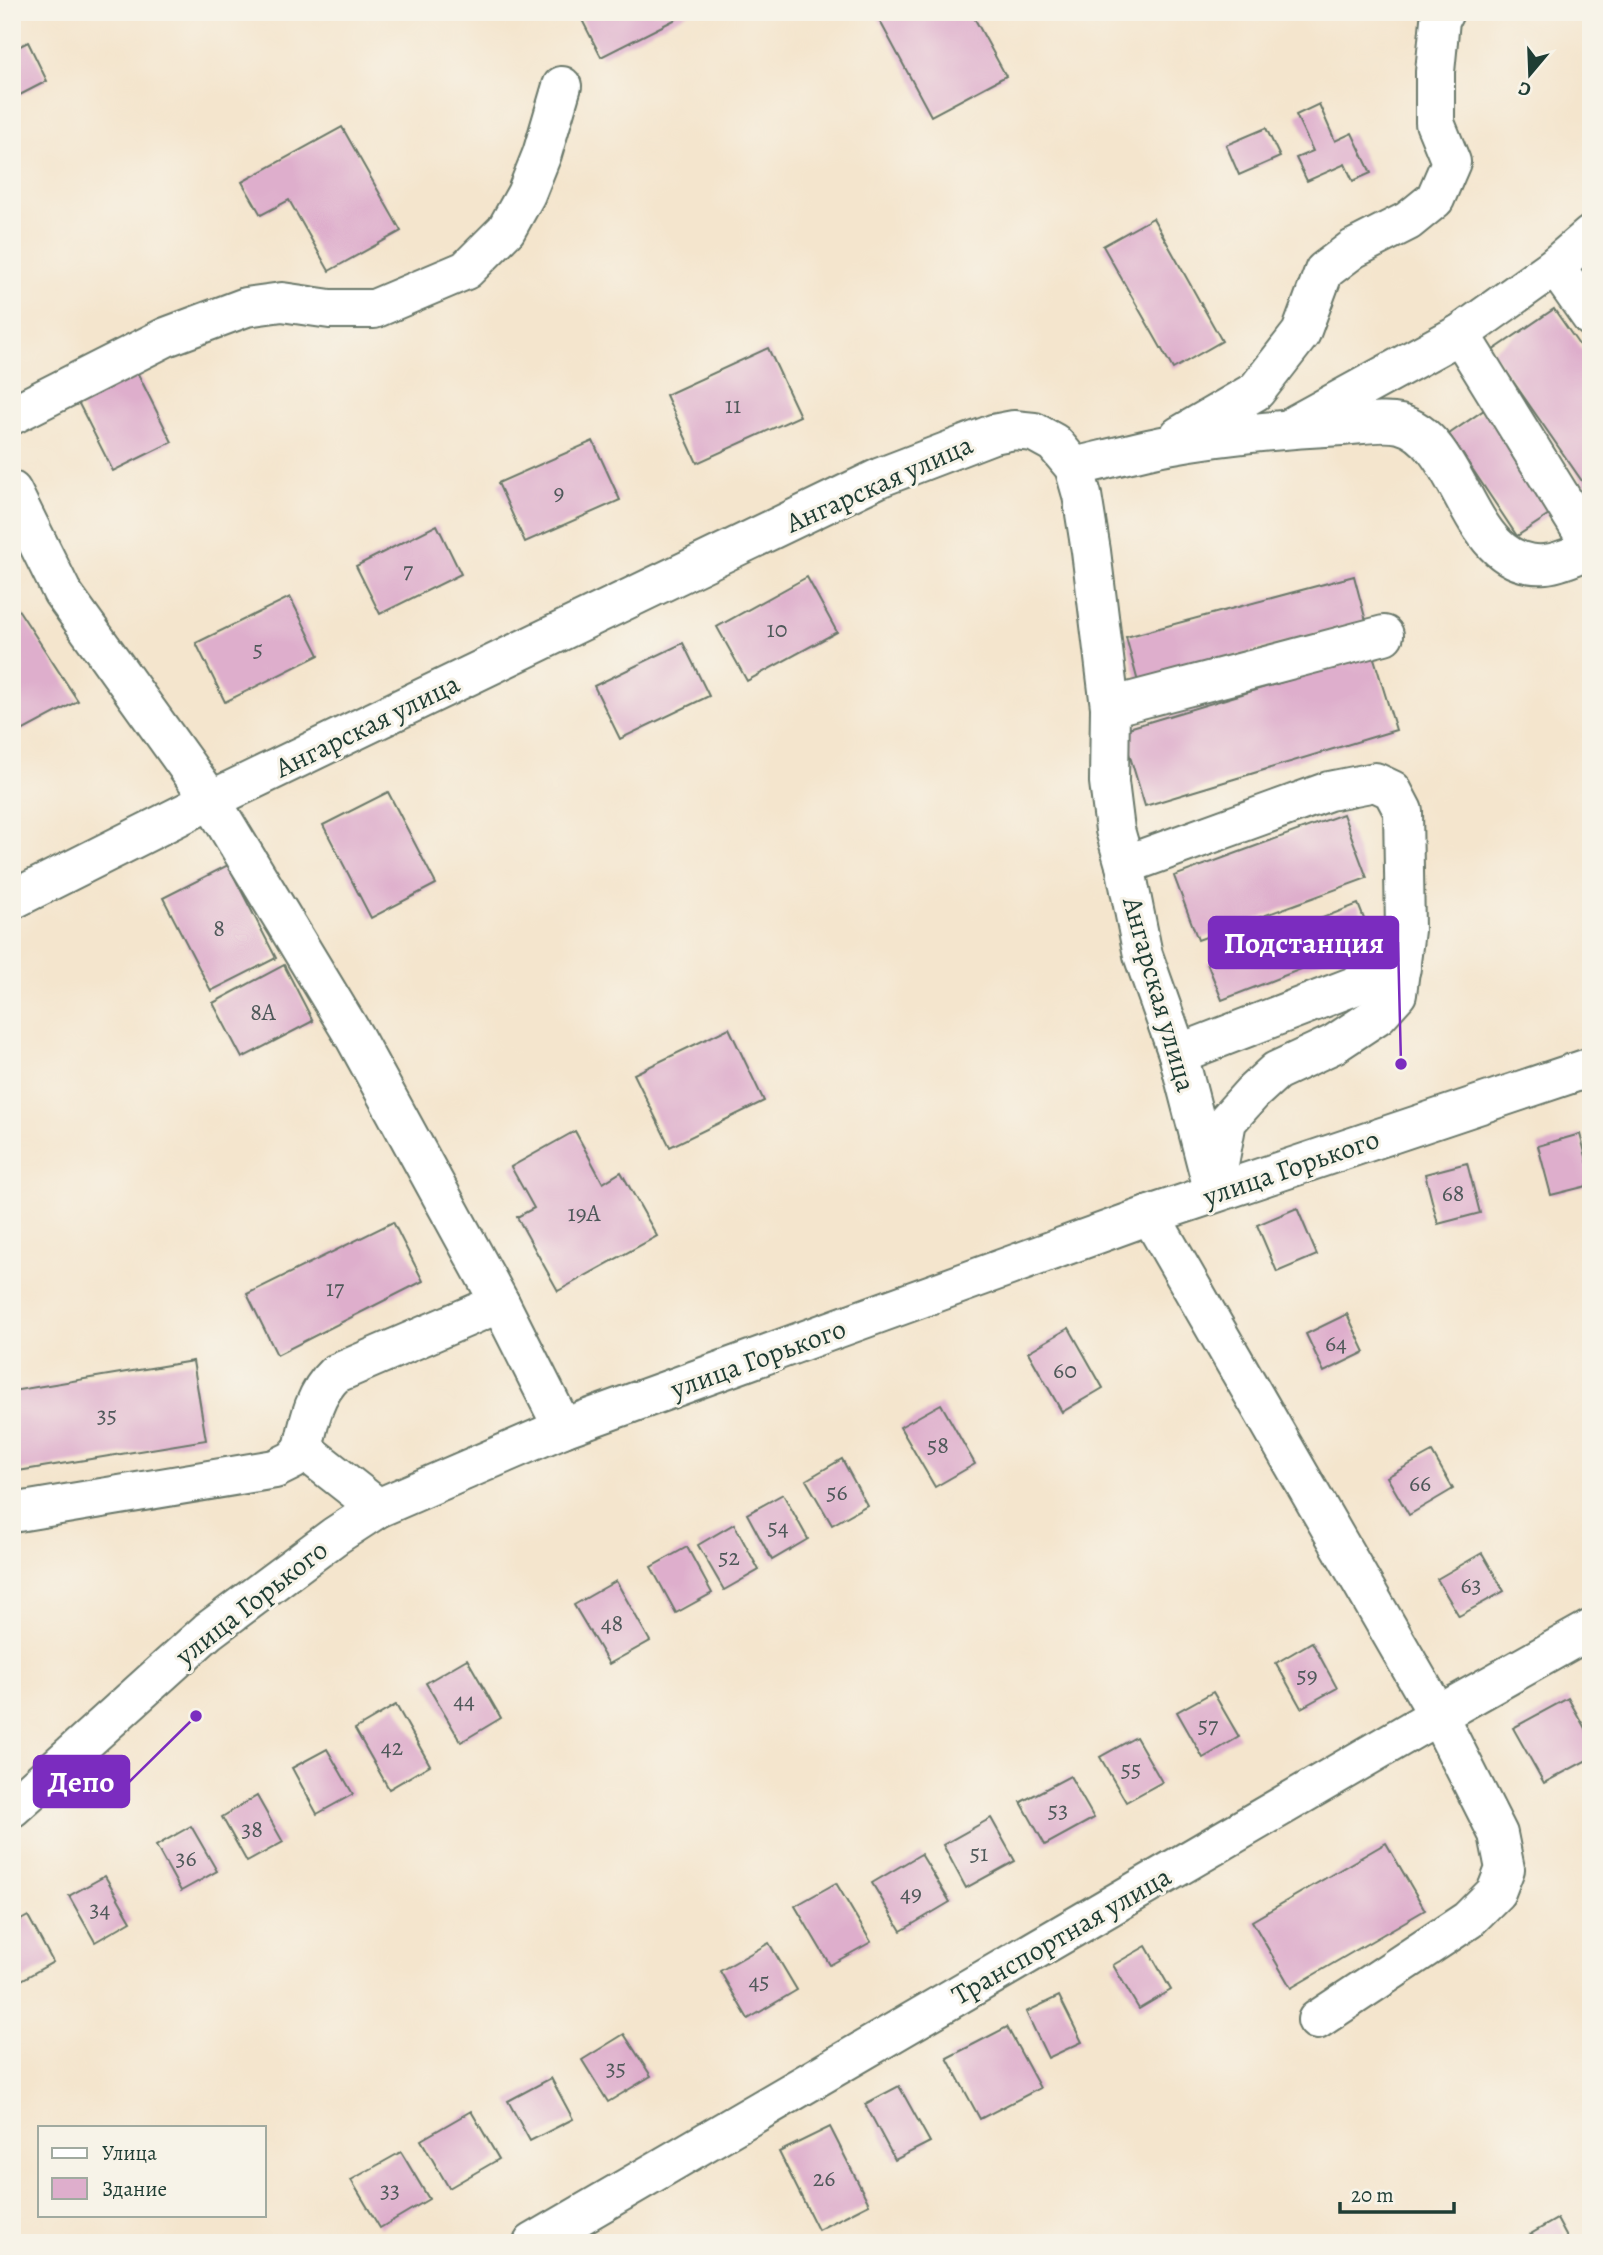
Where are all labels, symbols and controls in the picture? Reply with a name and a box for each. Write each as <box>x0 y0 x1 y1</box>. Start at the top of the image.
north arrow <box>1494 38 1564 108</box>
text: С <box>1515 75 1535 103</box>
house number: 11 <box>725 389 741 421</box>
street label: Ангарская улица <box>779 426 979 543</box>
house number: 9 <box>554 476 564 508</box>
house number: 7 <box>403 554 414 586</box>
house number: 10 <box>767 613 788 645</box>
house number: 5 <box>253 633 263 665</box>
street label: Ангарская улица <box>268 665 466 787</box>
street label: Ангарская улица <box>1113 891 1205 1096</box>
house number: 8 <box>213 912 225 944</box>
callout: Подстанция <box>1209 917 1398 968</box>
text: Подстанция <box>1224 923 1384 963</box>
house number: 8А <box>250 996 277 1028</box>
street label: улица Горького <box>1197 1120 1384 1216</box>
house number: 68 <box>1442 1177 1464 1209</box>
house number: 19А <box>567 1197 602 1229</box>
house number: 17 <box>326 1272 345 1304</box>
street label: улица Горького <box>664 1310 851 1409</box>
house number: 64 <box>1325 1327 1347 1359</box>
house number: 60 <box>1053 1354 1077 1386</box>
house number: 35 <box>97 1399 117 1431</box>
house number: 58 <box>927 1429 949 1461</box>
house number: 66 <box>1409 1467 1431 1499</box>
house number: 56 <box>826 1476 848 1508</box>
house number: 54 <box>767 1511 789 1543</box>
street label: улица Горького <box>167 1531 336 1675</box>
house number: 52 <box>718 1541 740 1573</box>
house number: 63 <box>1460 1569 1482 1601</box>
house number: 48 <box>601 1607 623 1639</box>
house number: 59 <box>1296 1659 1318 1691</box>
house number: 44 <box>453 1684 475 1716</box>
house number: 57 <box>1198 1709 1219 1741</box>
house number: 42 <box>381 1731 403 1763</box>
house number: 55 <box>1121 1753 1141 1785</box>
callout: Депо <box>34 1756 129 1807</box>
text: Депо <box>48 1762 114 1802</box>
house number: 53 <box>1048 1794 1068 1826</box>
house number: 38 <box>241 1813 263 1845</box>
house number: 51 <box>970 1837 988 1869</box>
house number: 36 <box>175 1842 197 1874</box>
street label: Транспортная улица <box>945 1857 1178 2014</box>
house number: 49 <box>900 1877 922 1909</box>
house number: 34 <box>90 1893 111 1925</box>
house number: 45 <box>748 1965 770 1997</box>
house number: 35 <box>606 2052 626 2084</box>
legend <box>38 2126 266 2216</box>
text: Улица <box>102 2139 157 2167</box>
house number: 26 <box>813 2162 835 2194</box>
scale bar <box>1340 2171 1454 2215</box>
house number: 33 <box>380 2174 400 2206</box>
text: Здание <box>102 2175 167 2203</box>
text: 20 m <box>1351 2181 1394 2209</box>

